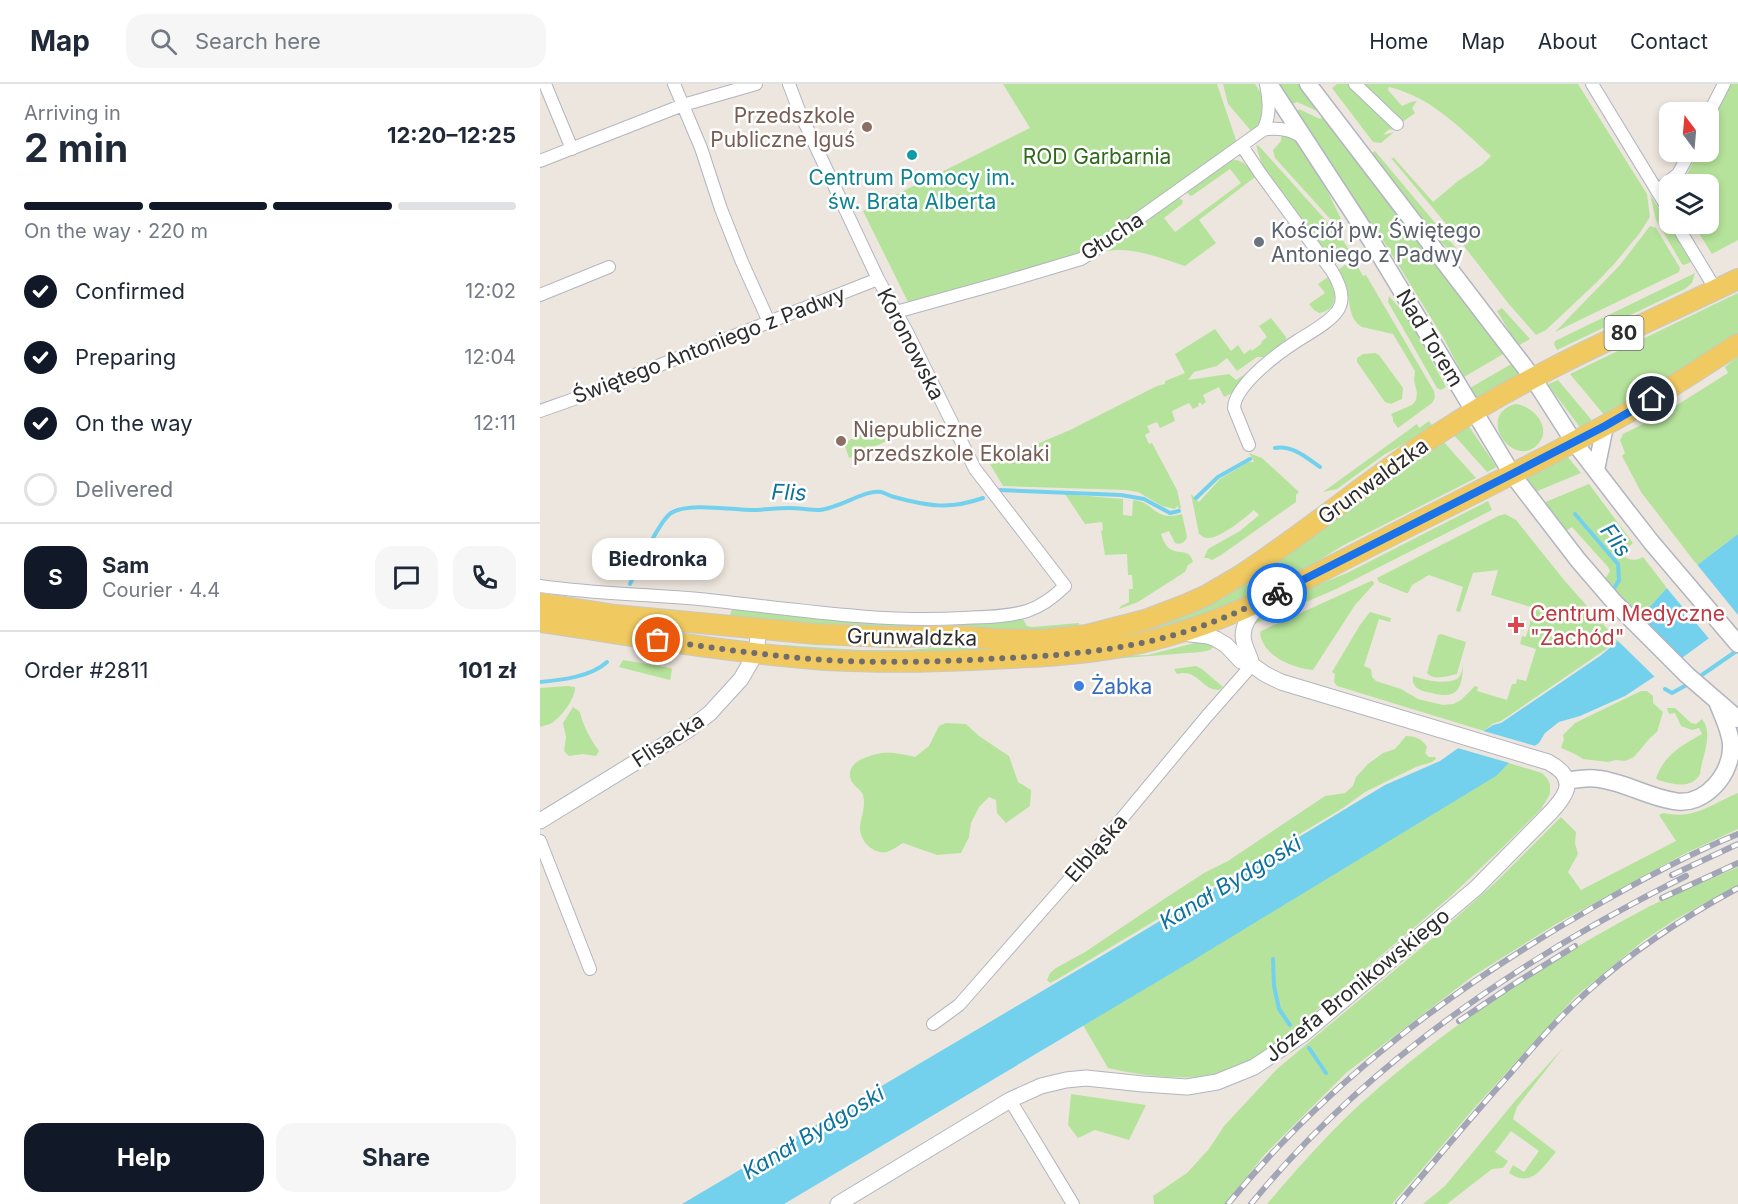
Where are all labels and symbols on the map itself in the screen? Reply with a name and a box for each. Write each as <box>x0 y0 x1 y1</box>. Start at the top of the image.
north arrow <box>1659 102 1719 162</box>
place label: Przedszkole Publiczne Iguś <box>710 103 855 152</box>
marker: Przedszkole Publiczne Iguś <box>860 120 874 134</box>
park label: ROD Garbarnia <box>1023 144 1171 169</box>
marker: Centrum Pomocy im. św. Brata Alberta <box>905 148 919 162</box>
place label: Centrum Pomocy im. św. Brata Alberta <box>808 165 1016 214</box>
street label: Głucha <box>1076 207 1148 265</box>
place label: Kościół pw. Świętego Antoniego z Padwy <box>1271 217 1481 267</box>
marker: Kościół pw. Świętego Antoniego z Padwy <box>1252 235 1266 249</box>
street label: Świętego Antoniego z Padwy <box>569 280 849 409</box>
street label: Koronowska <box>872 284 950 404</box>
street label: Nad Torem <box>1391 285 1469 391</box>
road number: 80 <box>1604 316 1644 350</box>
pin <box>1626 373 1677 424</box>
place label: Niepubliczne przedszkole Ekolaki <box>853 417 1049 466</box>
street label: Grunwaldzka <box>1313 433 1433 529</box>
marker: Niepubliczne przedszkole Ekolaki <box>834 434 848 448</box>
water label: Flis <box>771 478 807 506</box>
water label: Flis <box>1595 518 1637 562</box>
callout: Biedronka <box>592 538 724 580</box>
courier <box>1247 563 1307 623</box>
place label: Centrum Medyczne "Zachód" <box>1530 601 1725 650</box>
pin <box>632 614 683 665</box>
marker: Centrum Medyczne "Zachód" <box>1507 616 1525 634</box>
street label: Grunwaldzka <box>847 623 977 651</box>
place label: Żabka <box>1091 673 1152 699</box>
marker: Żabka <box>1072 679 1086 693</box>
street label: Flisacka <box>627 708 709 772</box>
street label: Elbląska <box>1060 809 1132 887</box>
water label: Kanał Bydgoski <box>1154 829 1306 935</box>
street label: Józefa Bronikowskiego <box>1260 903 1454 1067</box>
water label: Kanał Bydgoski <box>737 1079 889 1185</box>

